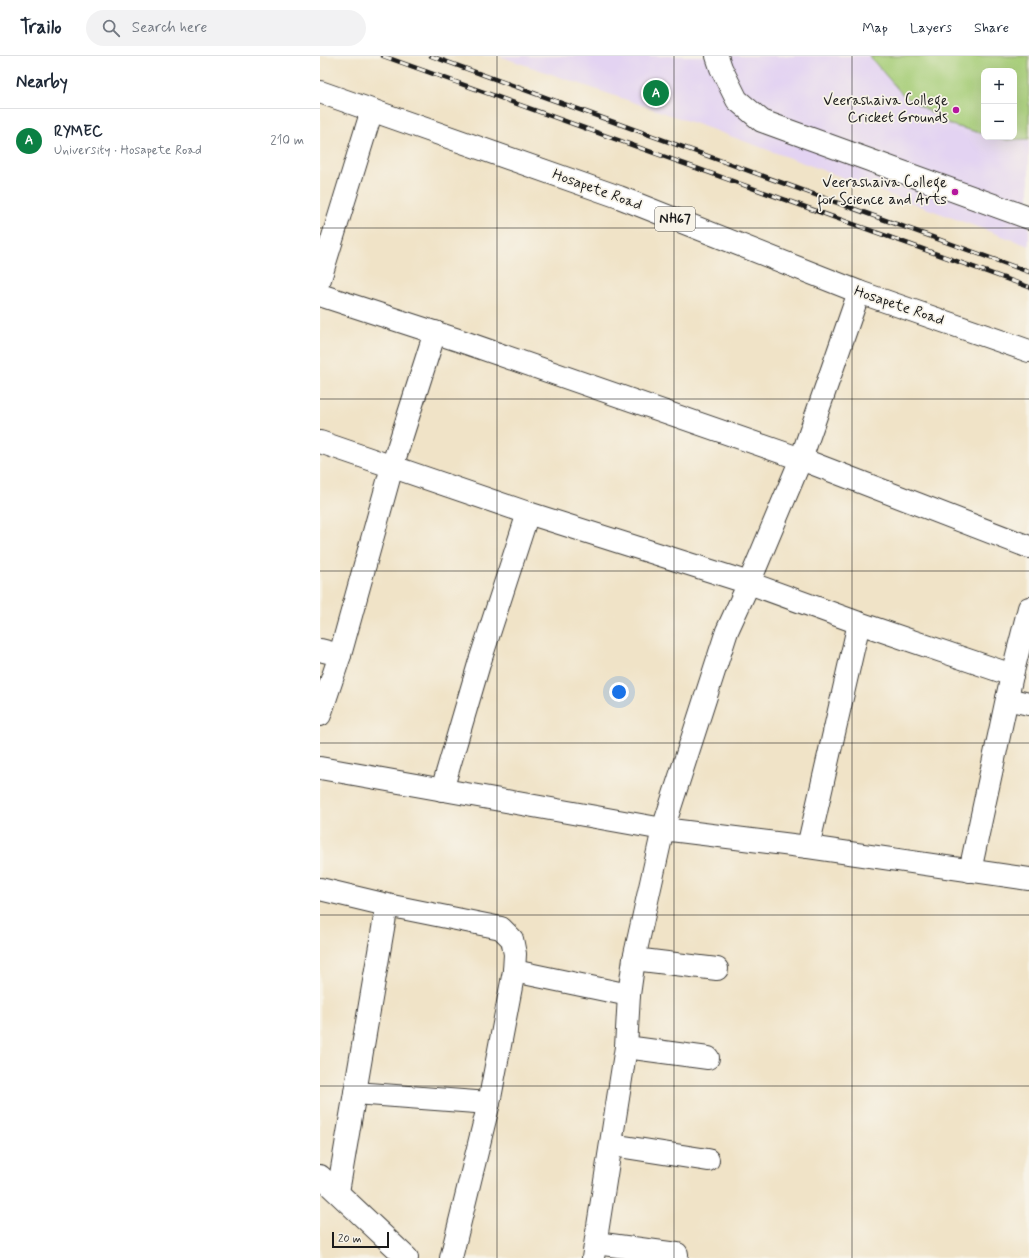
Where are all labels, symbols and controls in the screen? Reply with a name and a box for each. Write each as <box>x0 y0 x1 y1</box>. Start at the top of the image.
search box <box>86 10 366 46</box>
text: Trailo <box>20 15 62 40</box>
icon: search <box>100 17 122 39</box>
text: Search here <box>132 18 207 38</box>
text: Map <box>862 19 888 37</box>
text: Layers <box>910 19 952 37</box>
text: Share <box>974 19 1009 37</box>
map controls <box>981 68 1017 140</box>
button: + <box>981 68 1017 104</box>
text: Nearby <box>16 71 68 93</box>
pin: A <box>643 78 669 108</box>
place label: Veerashaiva College Cricket Grounds <box>823 91 948 128</box>
button: − <box>981 104 1017 140</box>
marker: Veerashaiva College Cricket Grounds <box>951 105 961 115</box>
text: RYMEC <box>54 122 103 142</box>
text: A <box>25 132 33 149</box>
text: 210 m <box>270 132 304 149</box>
text: University · Hosapete Road <box>54 142 202 159</box>
street label: Hosapete Road <box>549 165 645 215</box>
place label: Veerashaiva College for Science and Arts <box>818 173 947 212</box>
marker: Veerashaiva College for Science and Arts <box>950 187 960 197</box>
road number: NH67 <box>655 207 695 231</box>
street label: Hosapete Road <box>851 281 947 331</box>
your location <box>609 682 629 702</box>
scale bar <box>332 1230 389 1249</box>
text: 20 m <box>338 1232 361 1246</box>

